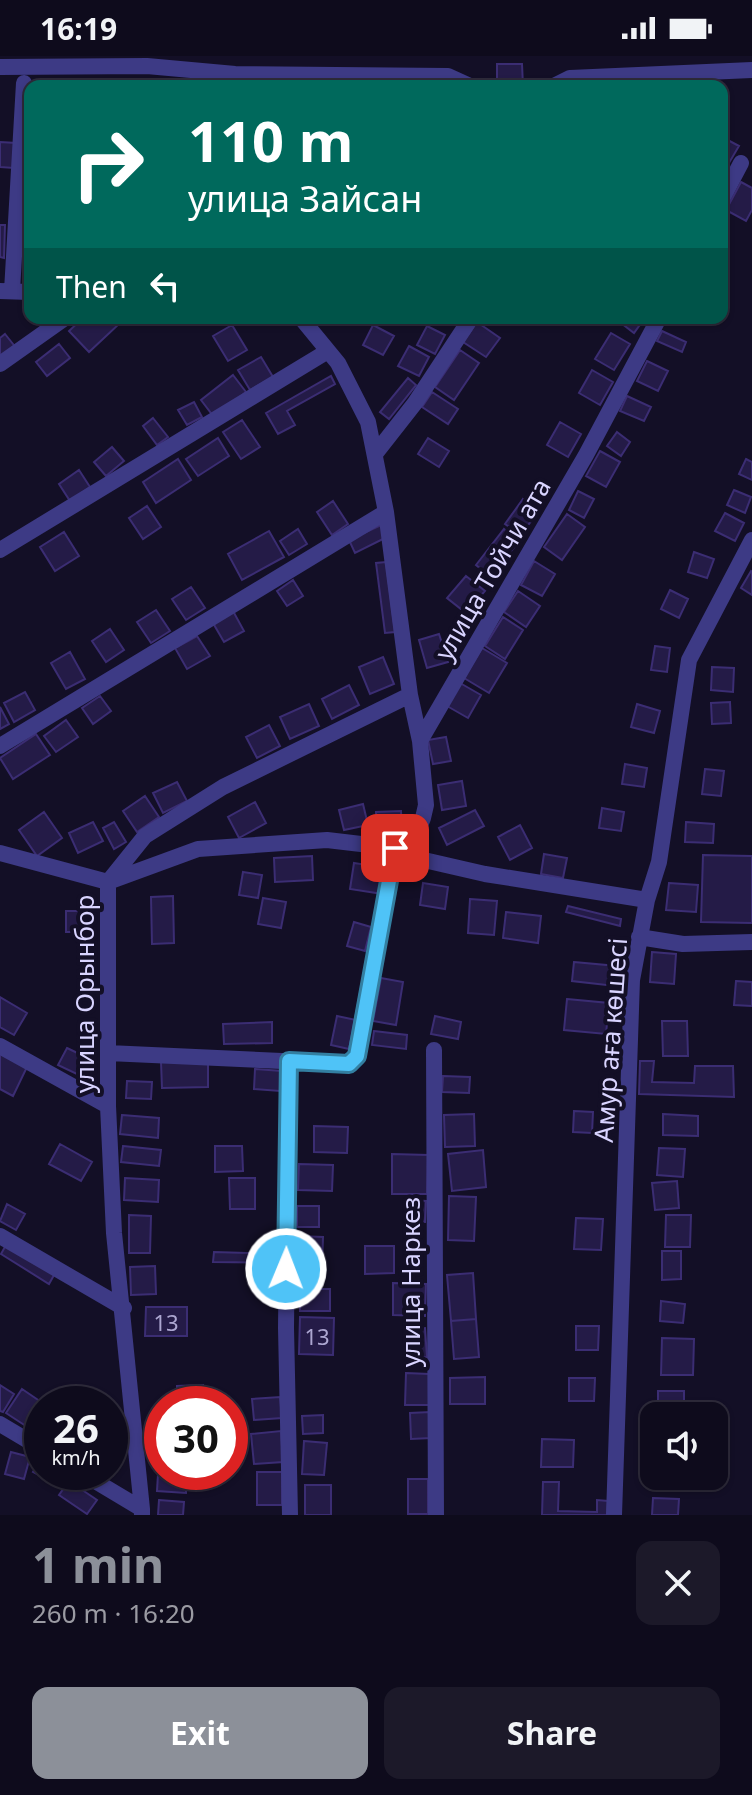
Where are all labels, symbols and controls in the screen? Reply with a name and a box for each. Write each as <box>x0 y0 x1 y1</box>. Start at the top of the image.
text: 16:19 <box>40 8 117 49</box>
text: 110 m <box>188 102 353 178</box>
icon: right <box>56 112 160 216</box>
text: улица Зайсан <box>188 174 422 223</box>
icon: left <box>143 264 187 308</box>
text: Then <box>56 266 127 307</box>
street label: улица Тойчи ата <box>425 471 559 667</box>
pin <box>361 814 429 882</box>
icon: arrive <box>373 826 417 870</box>
street label: улица Орынбор <box>66 895 102 1093</box>
street label: Амур аға көшесі <box>585 937 635 1143</box>
street label: улица Наркез <box>392 1197 428 1367</box>
position arrow <box>244 1227 328 1311</box>
house number: 13 <box>153 1307 179 1337</box>
house number: 13 <box>304 1321 330 1351</box>
speed limit sign: 30 <box>144 1386 248 1490</box>
text: 26 <box>53 1400 99 1455</box>
map controls <box>640 1402 728 1490</box>
button: sound <box>640 1402 728 1490</box>
text: km/h <box>51 1444 101 1471</box>
text: 1 min <box>32 1532 164 1597</box>
button: close <box>636 1541 720 1625</box>
text: 260 m · 16:20 <box>32 1595 195 1631</box>
button: Exit <box>32 1687 368 1779</box>
button: Share <box>384 1687 720 1779</box>

